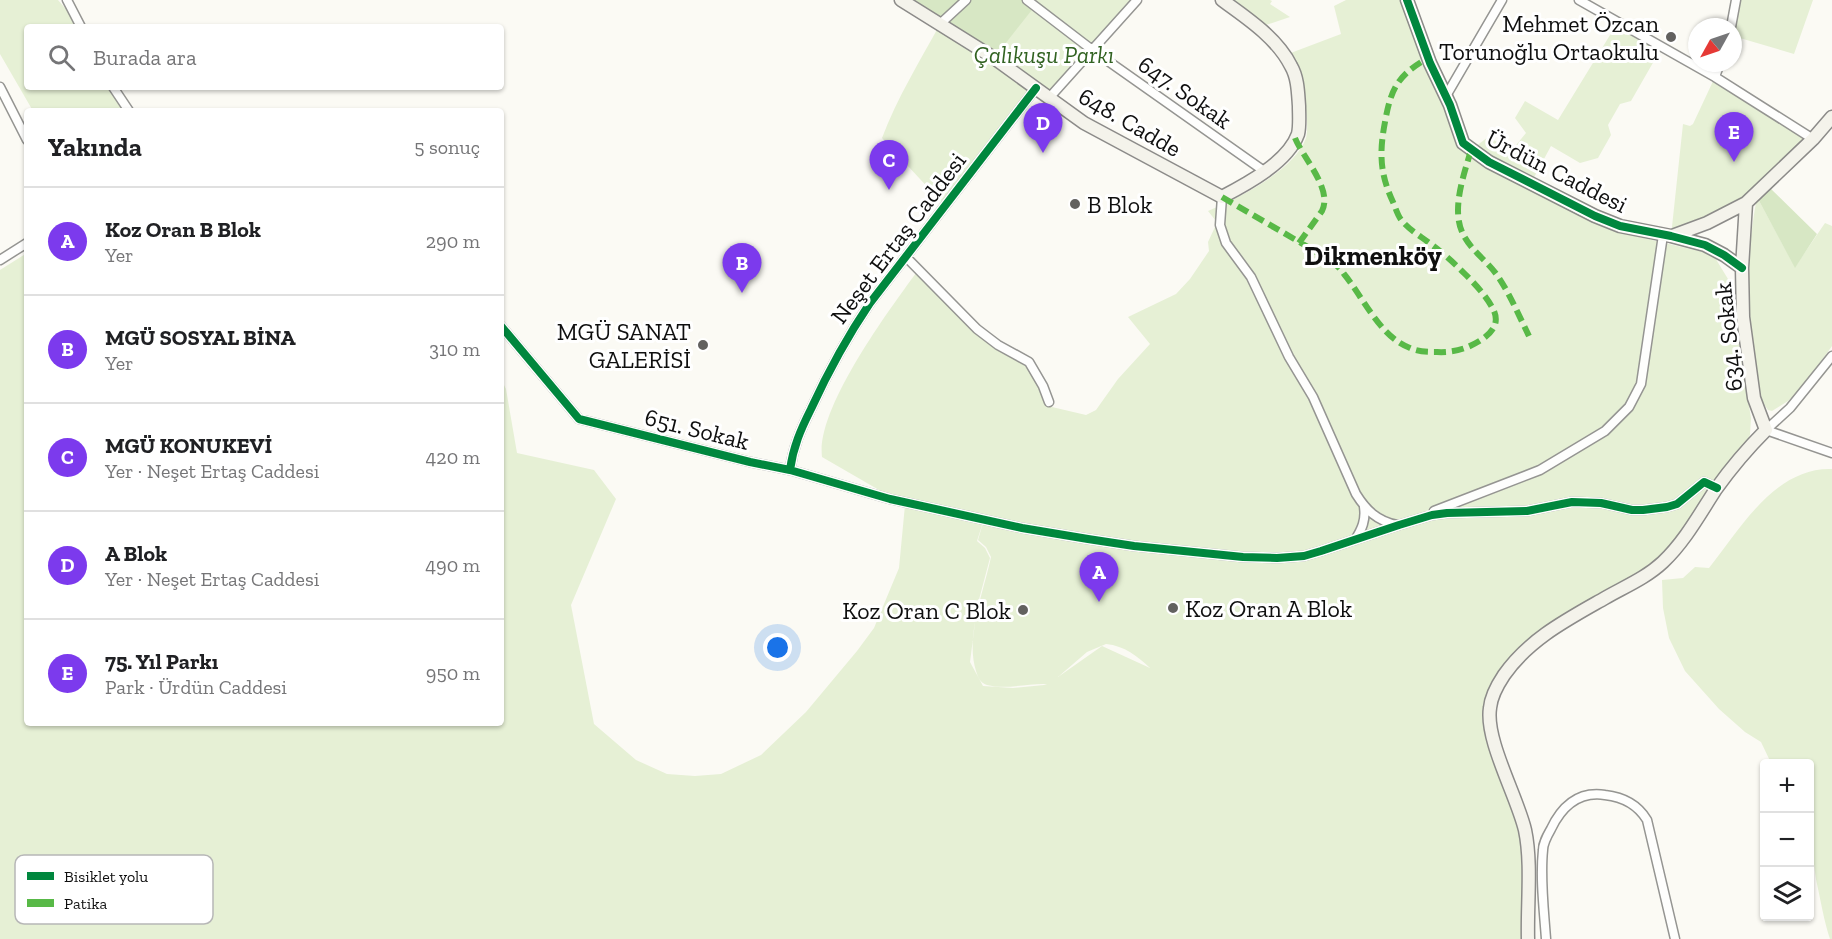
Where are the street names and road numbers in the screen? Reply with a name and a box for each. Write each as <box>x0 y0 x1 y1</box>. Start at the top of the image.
street label: 647. Sokak <box>1133 49 1238 135</box>
street label: 648. Cadde <box>1074 81 1186 163</box>
street label: Ürdün Caddesi <box>1482 123 1633 219</box>
street label: Neşet Ertaş Caddesi <box>824 147 972 329</box>
street label: 634. Sokak <box>1708 280 1748 393</box>
street label: 651. Sokak <box>642 402 753 456</box>

